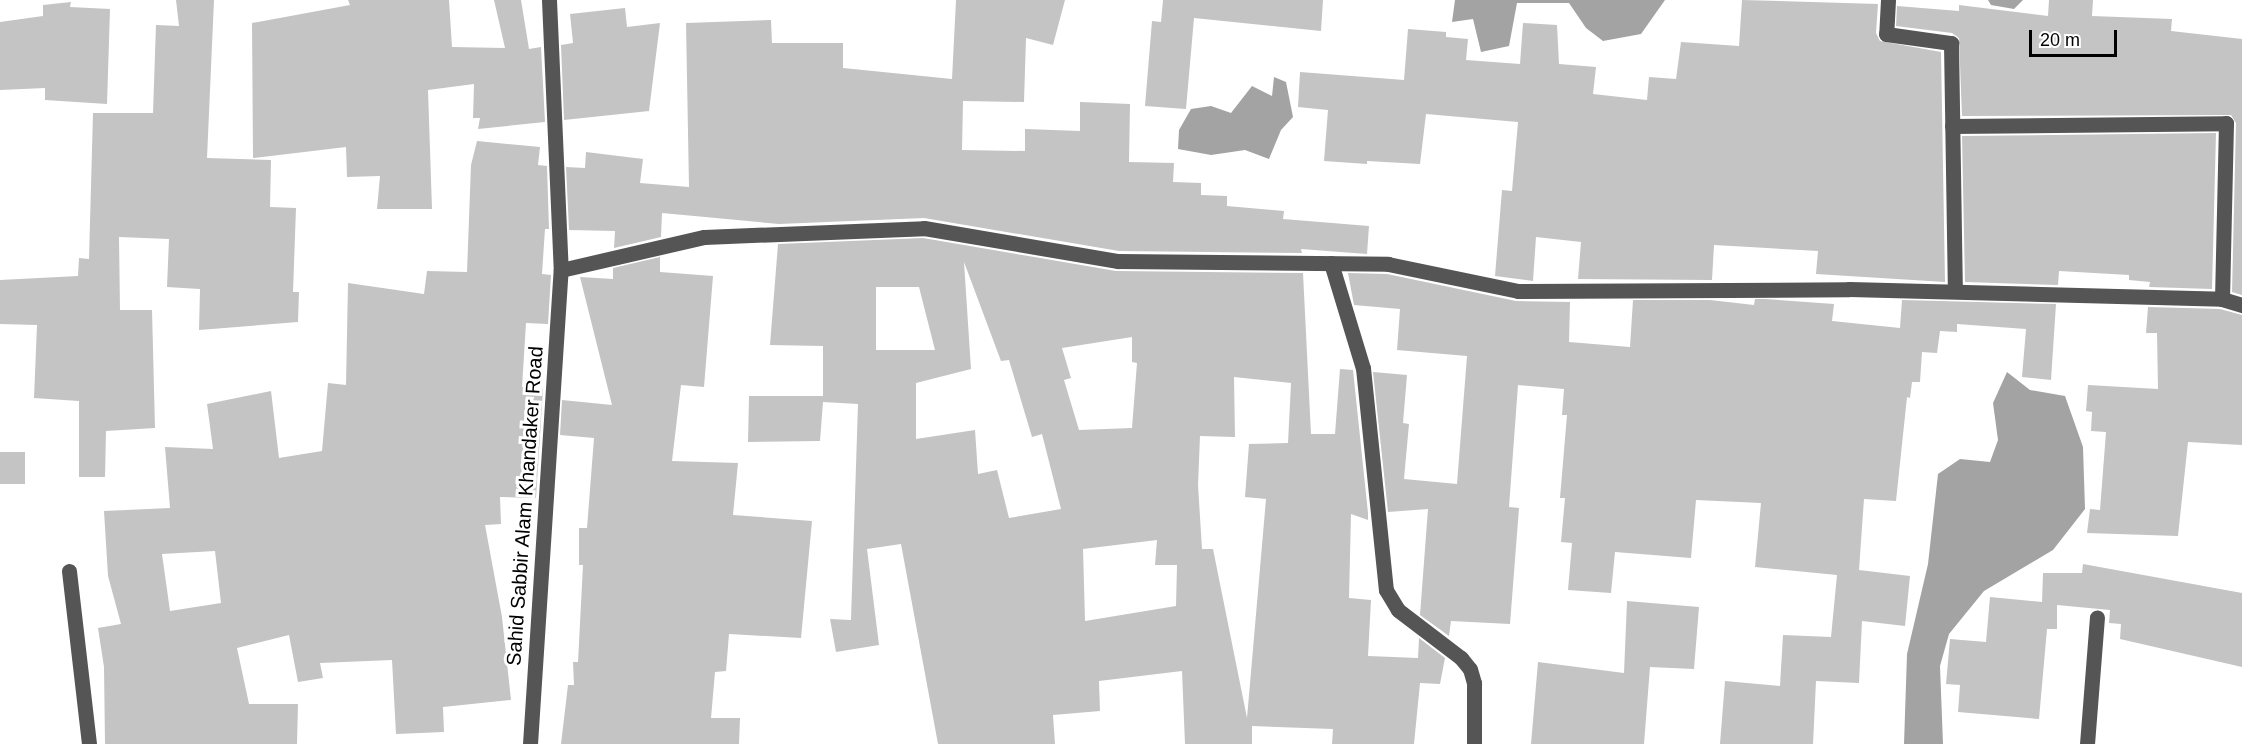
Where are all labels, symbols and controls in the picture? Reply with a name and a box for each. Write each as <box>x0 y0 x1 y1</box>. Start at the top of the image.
scale bar <box>2032 18 2120 56</box>
text: 20 m <box>2040 30 2080 50</box>
street label: Sahid Sabbir Alam Khandaker Road <box>502 345 548 667</box>

